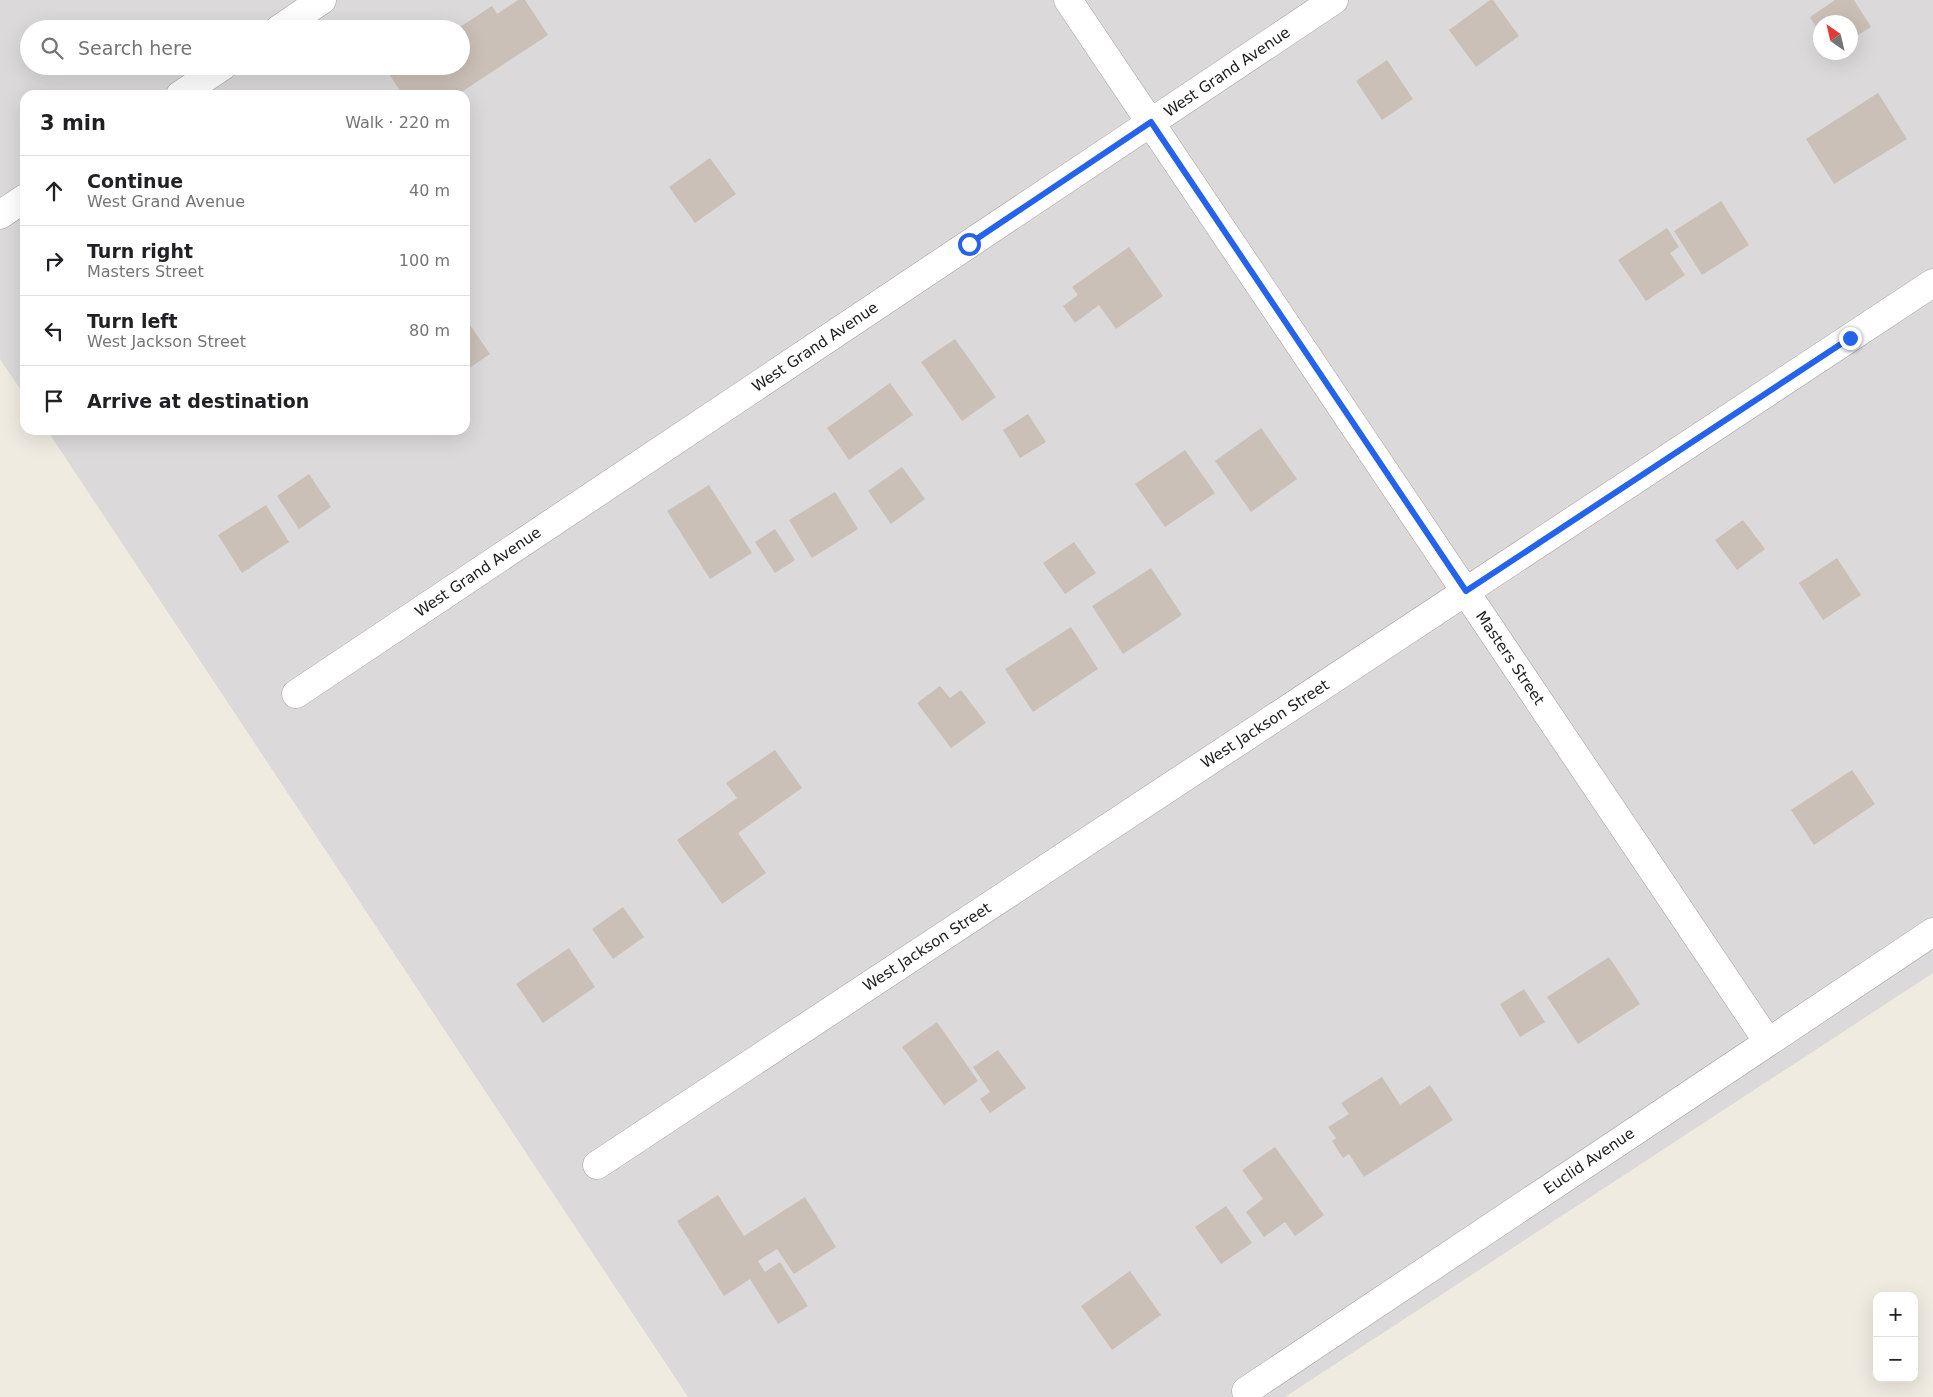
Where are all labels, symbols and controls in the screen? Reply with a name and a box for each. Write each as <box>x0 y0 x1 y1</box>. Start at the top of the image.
north arrow <box>1813 15 1858 60</box>
search box <box>20 20 470 75</box>
street label: West Grand Avenue <box>1161 23 1293 121</box>
icon: search <box>38 34 66 62</box>
text: Search here <box>78 37 192 59</box>
text: 3 min <box>40 111 106 135</box>
text: Walk · 220 m <box>345 113 450 132</box>
text: Continue <box>87 170 183 192</box>
icon: ahead <box>40 177 68 205</box>
text: 40 m <box>409 181 450 200</box>
text: West Grand Avenue <box>87 192 245 211</box>
route start <box>958 233 981 256</box>
text: Turn right <box>87 240 193 262</box>
icon: right <box>40 247 68 275</box>
text: 100 m <box>399 251 450 270</box>
text: Masters Street <box>87 262 204 281</box>
street label: West Grand Avenue <box>749 298 881 396</box>
text: Turn left <box>87 310 178 332</box>
icon: left <box>40 317 68 345</box>
text: 80 m <box>409 321 450 340</box>
route end <box>1839 327 1862 350</box>
text: West Jackson Street <box>87 332 246 351</box>
icon: arrive <box>40 387 68 415</box>
text: Arrive at destination <box>87 390 309 412</box>
street label: West Grand Avenue <box>412 523 544 621</box>
street label: Masters Street <box>1472 608 1548 708</box>
street label: West Jackson Street <box>1198 676 1332 772</box>
street label: West Jackson Street <box>860 899 994 995</box>
street label: Euclid Avenue <box>1540 1124 1638 1198</box>
map controls <box>1873 1292 1918 1382</box>
button: + <box>1873 1292 1918 1337</box>
button: − <box>1873 1337 1918 1382</box>

